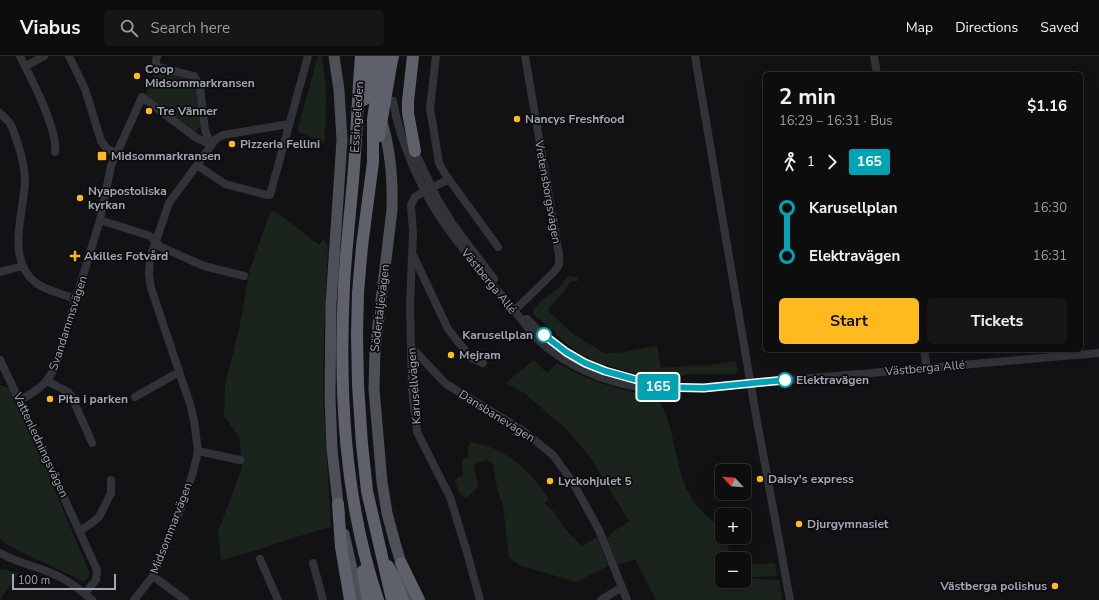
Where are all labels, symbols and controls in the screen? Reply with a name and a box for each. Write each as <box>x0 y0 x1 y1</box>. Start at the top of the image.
search box <box>104 10 384 46</box>
text: Viabus <box>20 15 80 41</box>
icon: search <box>118 17 140 39</box>
text: Search here <box>150 18 230 38</box>
text: Map <box>906 18 933 37</box>
text: Directions <box>955 18 1018 37</box>
text: Saved <box>1040 18 1079 37</box>
place label: Coop Midsommarkransen <box>145 61 255 91</box>
marker: Coop Midsommarkransen <box>132 71 142 81</box>
street label: Essingeleden <box>347 81 367 153</box>
text: 2 min <box>779 82 836 112</box>
text: $1.16 <box>1027 96 1067 116</box>
place label: Tre Vänner <box>157 103 218 119</box>
marker: Tre Vänner <box>144 106 154 116</box>
place label: Nancys Freshfood <box>525 111 624 127</box>
text: 16:29 – 16:31 · Bus <box>779 112 893 130</box>
marker: Nancys Freshfood <box>512 114 522 124</box>
place label: Pizzeria Fellini <box>240 136 320 152</box>
street label: Vretensborgsvägen <box>531 138 565 245</box>
marker: Pizzeria Fellini <box>227 139 237 149</box>
place label: Midsommarkransen <box>111 148 221 164</box>
marker: Midsommarkransen <box>96 150 108 162</box>
icon: walk <box>779 151 801 173</box>
icon: forward <box>821 151 843 173</box>
text: 165 <box>857 152 882 171</box>
text: 1 <box>807 153 815 171</box>
place label: Nyapostoliska kyrkan <box>88 183 167 213</box>
marker: Nyapostoliska kyrkan <box>75 193 85 203</box>
text: Karusellplan <box>809 198 898 218</box>
text: 16:30 <box>1033 199 1067 217</box>
street label: Västberga Allé <box>457 244 520 317</box>
text: Elektravägen <box>809 246 900 266</box>
text: 16:31 <box>1033 247 1067 265</box>
place label: Akilles Fotvård <box>84 248 168 264</box>
marker: Akilles Fotvård <box>69 250 81 262</box>
street label: Södertäljevägen <box>367 263 393 353</box>
street label: Svandammsvägen <box>45 274 91 372</box>
button: Start <box>779 298 919 344</box>
button: Tickets <box>927 298 1067 344</box>
place label: Karusellplan <box>462 327 533 343</box>
marker: Karusellplan <box>536 327 552 343</box>
street label: Karusellvägen <box>403 347 425 425</box>
place label: Mejram <box>459 347 501 363</box>
marker: Mejram <box>446 350 456 360</box>
street label: Västberga Allé <box>883 357 966 380</box>
marker: Elektravägen <box>777 372 793 388</box>
place label: Elektravägen <box>796 372 869 388</box>
line badge: 165 <box>635 374 681 400</box>
text: 165 <box>645 377 671 396</box>
street label: Dansbanevägen <box>456 386 538 446</box>
street label: Vattenledningsvägen <box>9 389 72 500</box>
place label: Pita i parken <box>58 391 128 407</box>
marker: Pita i parken <box>45 394 55 404</box>
north arrow <box>715 464 751 500</box>
map controls <box>715 464 751 588</box>
place label: Daisy's express <box>768 471 854 487</box>
place label: Lyckohjulet 5 <box>558 473 632 489</box>
marker: Daisy's express <box>755 474 765 484</box>
marker: Lyckohjulet 5 <box>545 476 555 486</box>
street label: Midsommarvägen <box>146 480 196 576</box>
button: + <box>715 508 751 544</box>
place label: Djurgymnasiet <box>807 516 889 532</box>
marker: Djurgymnasiet <box>794 519 804 529</box>
button: − <box>715 552 751 588</box>
scale bar <box>12 572 116 591</box>
text: 100 m <box>18 573 50 588</box>
place label: Västberga polishus <box>939 578 1047 594</box>
marker: Västberga polishus <box>1050 581 1060 591</box>

